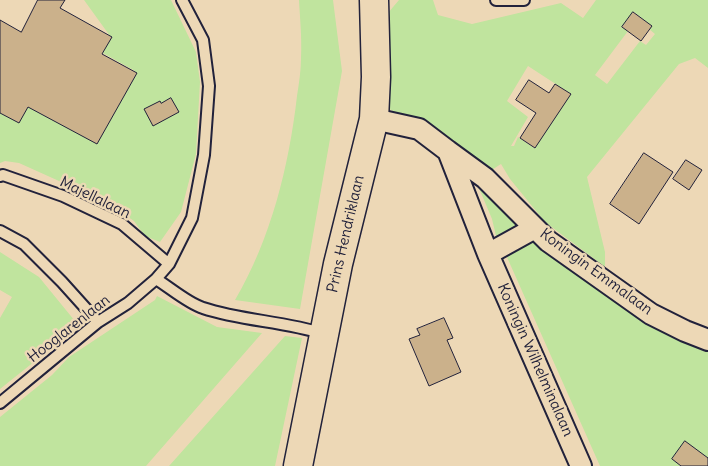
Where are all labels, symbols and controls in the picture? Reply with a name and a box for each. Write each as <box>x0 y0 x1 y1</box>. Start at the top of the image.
street label: Majellalaan <box>57 173 133 223</box>
street label: Prins Hendriklaan <box>324 173 368 295</box>
street label: Koningin Emmalaan <box>536 225 656 319</box>
street label: Koningin Wilhelminalaan <box>493 281 577 439</box>
street label: Hooglarenlaan <box>24 291 114 367</box>

